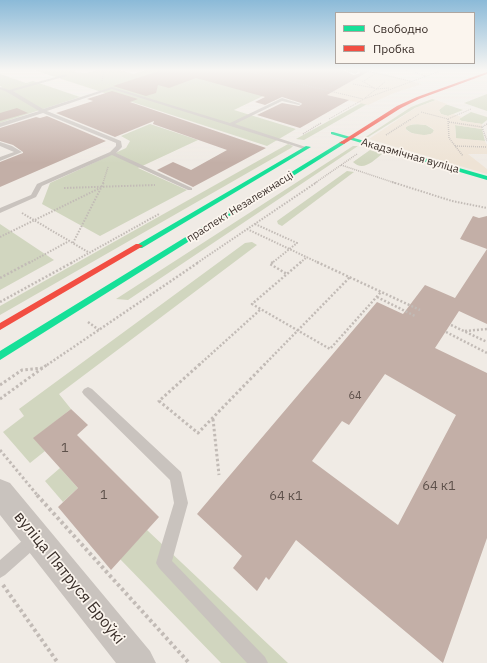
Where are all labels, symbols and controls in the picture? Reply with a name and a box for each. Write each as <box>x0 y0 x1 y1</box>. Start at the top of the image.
legend <box>335 12 475 64</box>
text: Свободно <box>373 21 428 36</box>
text: Пробка <box>373 41 415 56</box>
street label: Акадэмічная вуліца <box>359 136 461 176</box>
street label: праспект Незалежнасці <box>184 169 296 245</box>
house number: 64 <box>348 389 362 403</box>
house number: 1 <box>61 440 69 456</box>
house number: 64 к1 <box>422 478 456 494</box>
house number: 1 <box>100 487 108 503</box>
house number: 64 к1 <box>269 488 303 504</box>
street label: вуліца Пятруся Броўкі <box>10 508 128 648</box>

